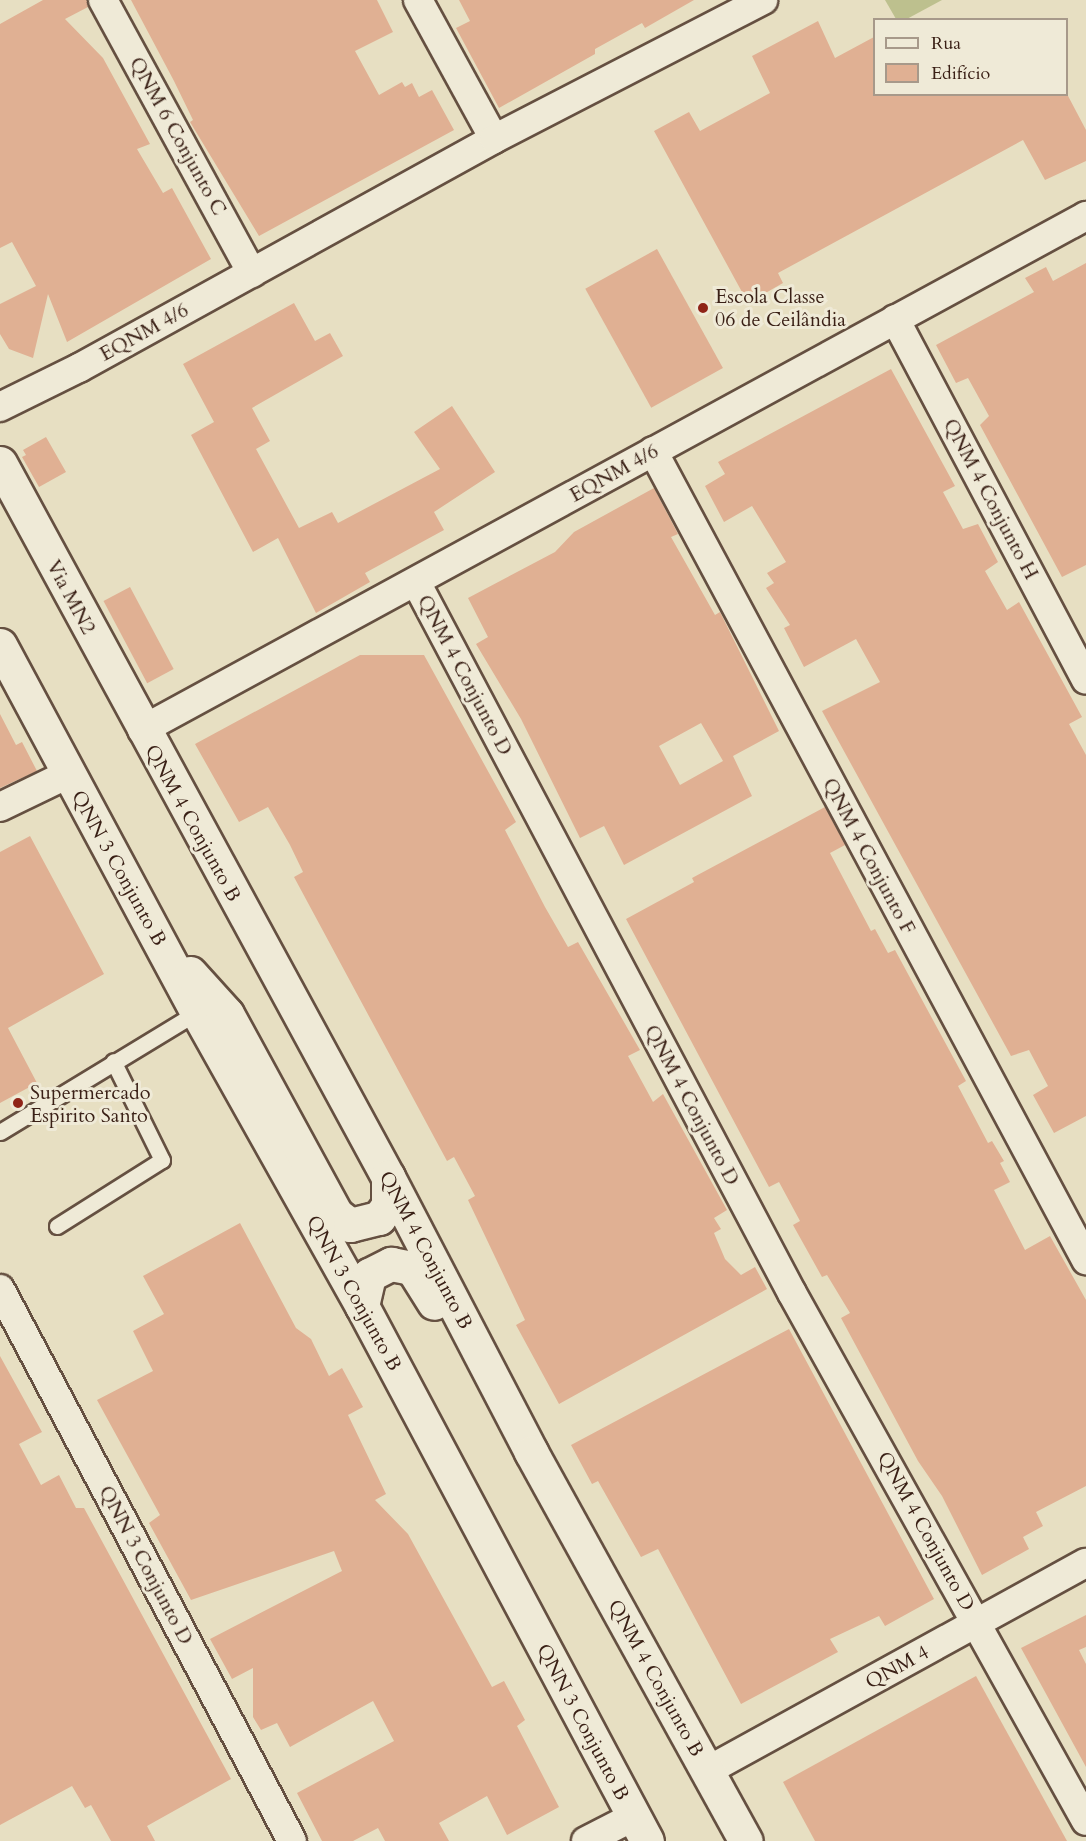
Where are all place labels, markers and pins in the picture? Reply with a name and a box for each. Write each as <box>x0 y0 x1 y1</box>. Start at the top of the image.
place label: Escola Classe 06 de Ceilândia <box>715 284 846 331</box>
marker: Escola Classe 06 de Ceilândia <box>696 301 710 315</box>
place label: Supermercado Espirito Santo <box>30 1080 151 1127</box>
marker: Supermercado Espirito Santo <box>11 1096 25 1110</box>

